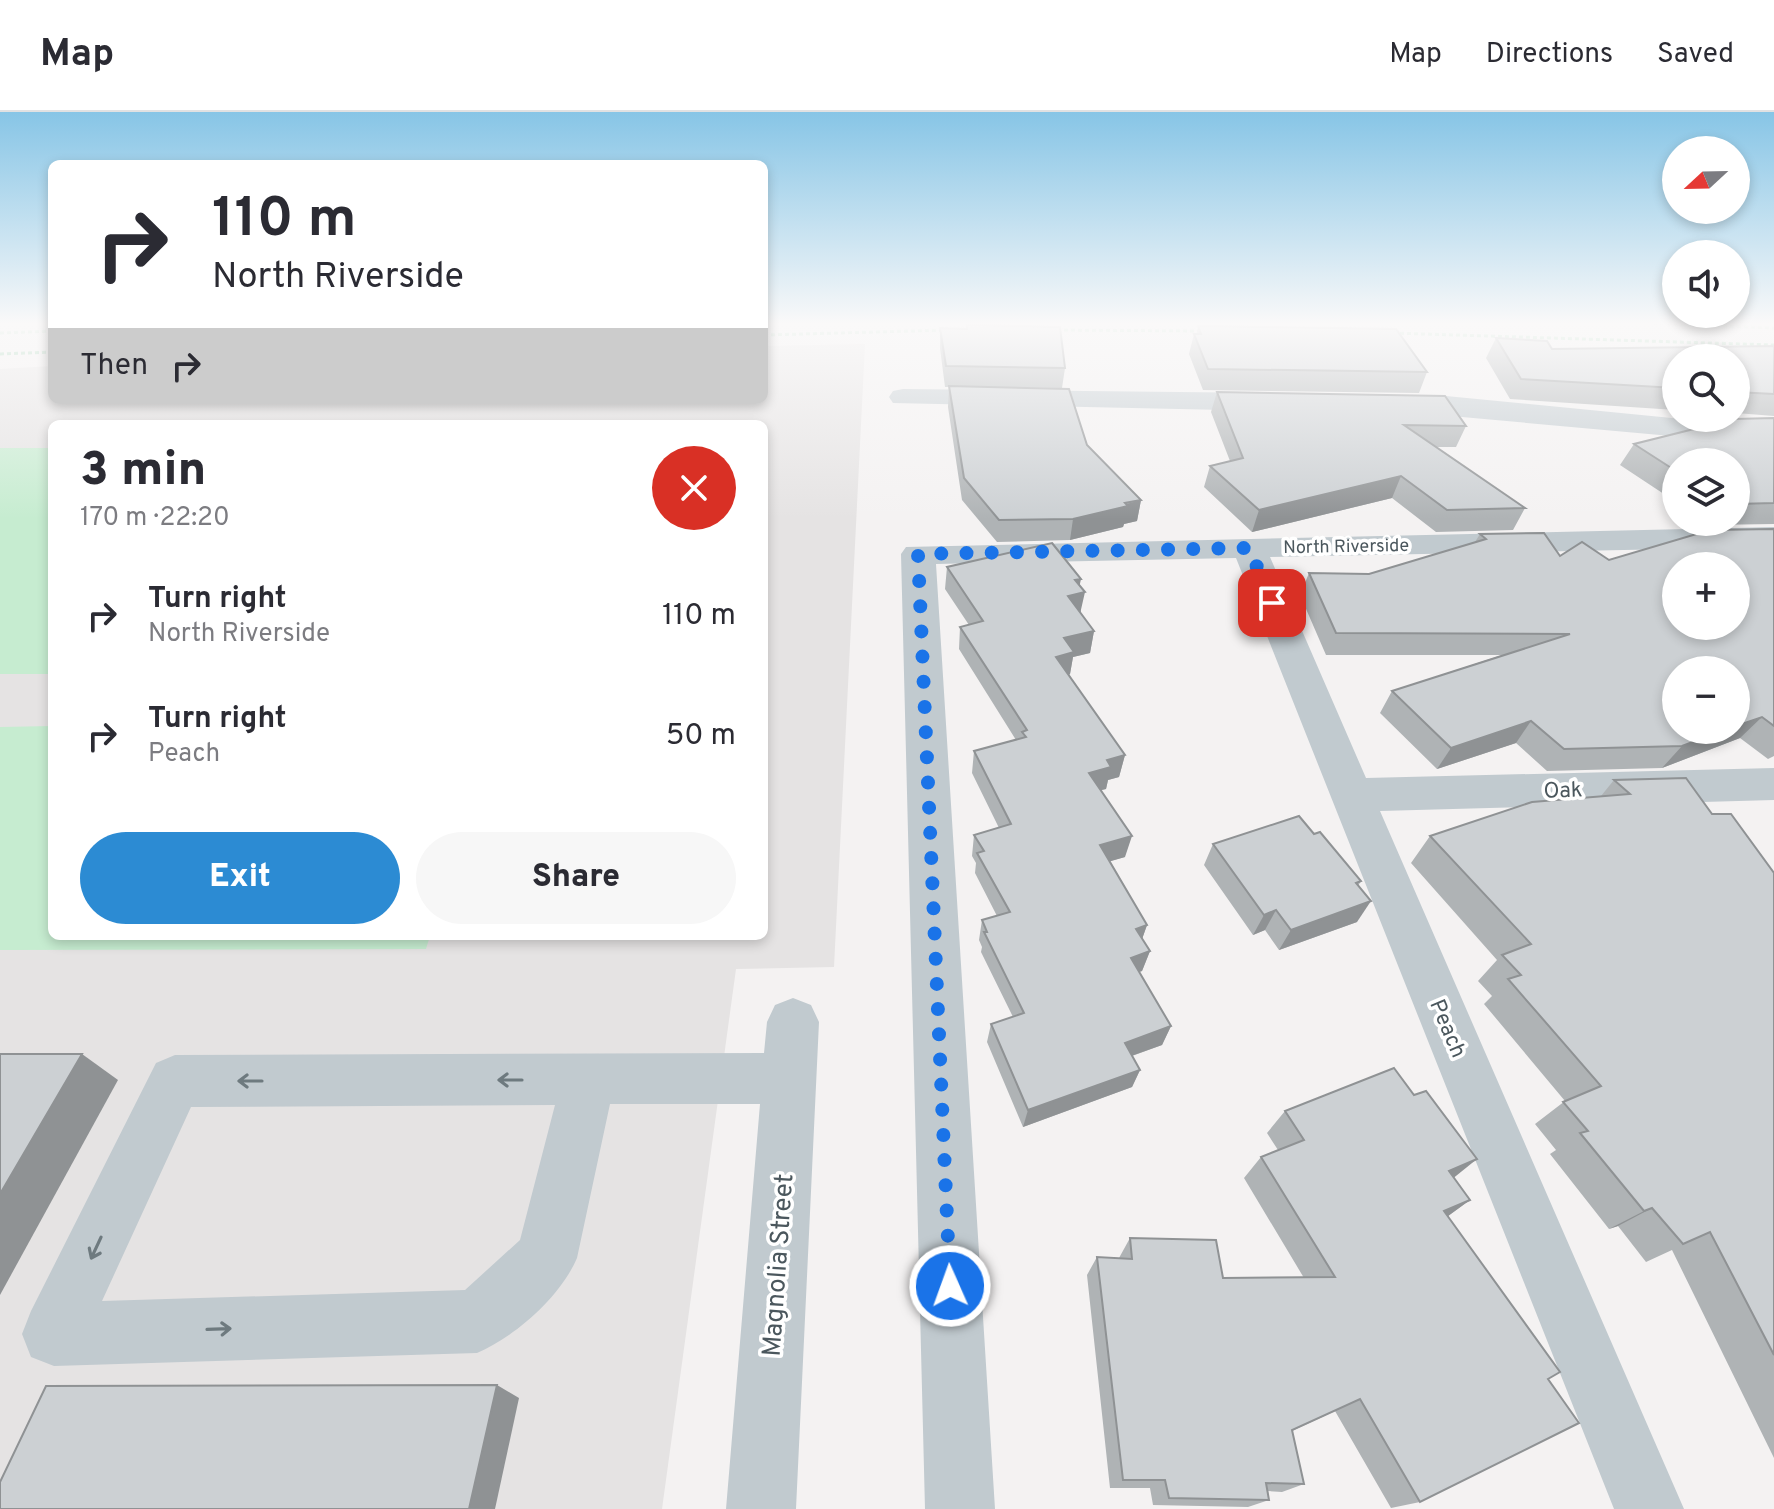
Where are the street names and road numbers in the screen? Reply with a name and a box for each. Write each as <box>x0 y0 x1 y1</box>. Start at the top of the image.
street label: North Riverside <box>1283 535 1409 560</box>
street label: Oak <box>1543 777 1583 806</box>
street label: Peach <box>1422 996 1471 1062</box>
street label: Magnolia Street <box>757 1173 802 1358</box>

